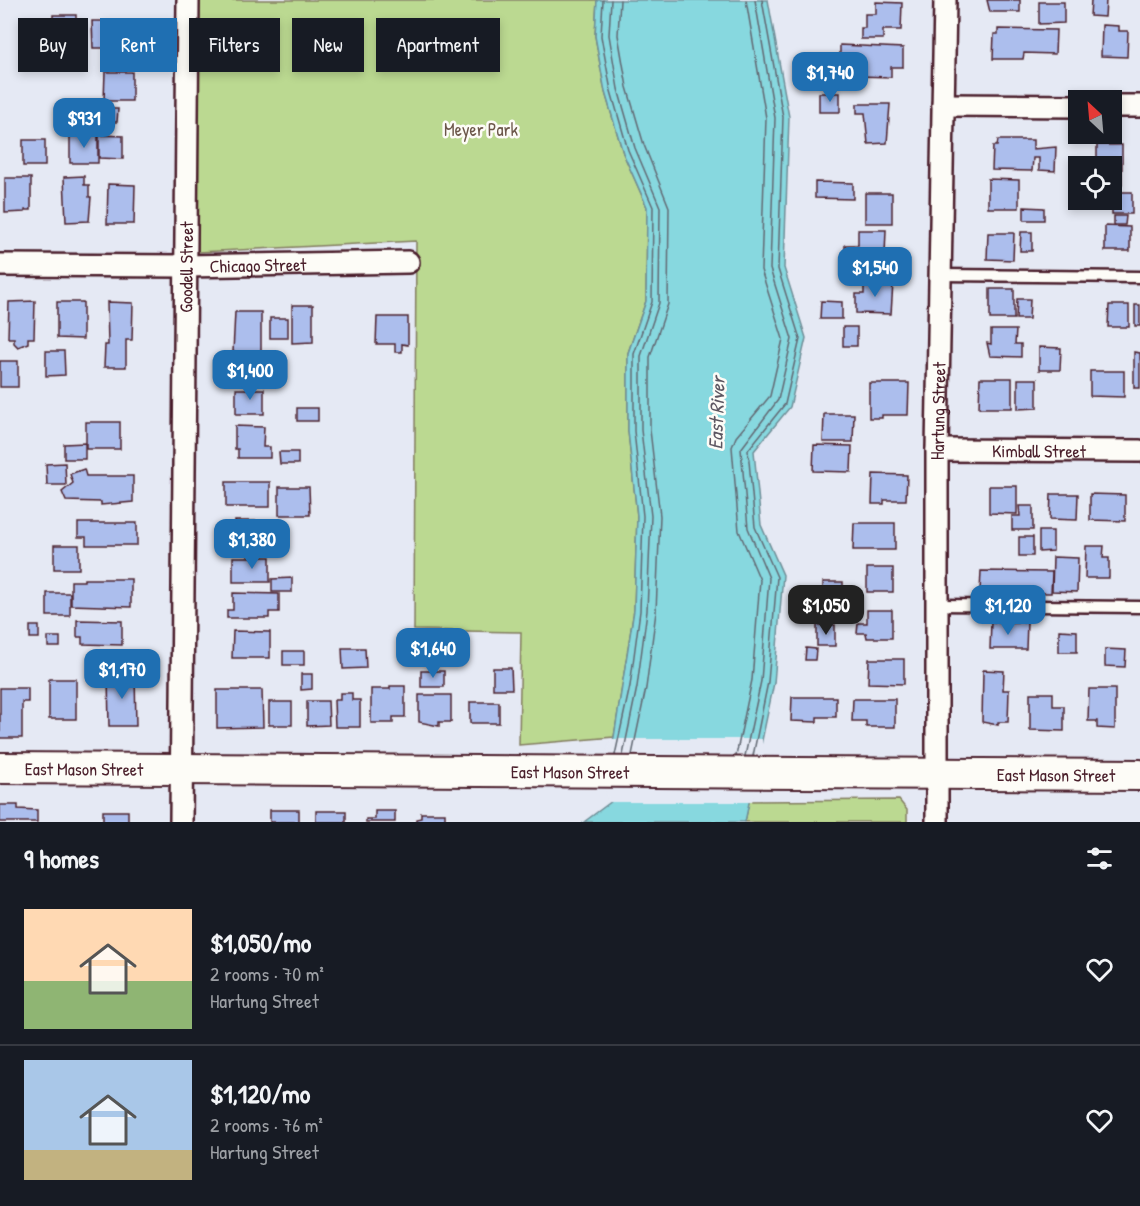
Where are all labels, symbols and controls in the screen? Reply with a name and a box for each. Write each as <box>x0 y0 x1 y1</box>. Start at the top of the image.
chip: Buy <box>18 18 88 72</box>
chip: Rent <box>100 18 177 72</box>
chip: Filters <box>189 18 280 72</box>
chip: New <box>292 18 364 72</box>
chip: Apartment <box>376 18 500 72</box>
pin: $1,740 <box>781 52 879 103</box>
text: $1,740 <box>806 58 854 85</box>
north arrow <box>1068 90 1122 144</box>
map controls <box>1068 90 1122 210</box>
pin: $931 <box>48 98 120 149</box>
text: $931 <box>67 104 101 131</box>
park label: Meyer Park <box>444 117 518 142</box>
button: locate <box>1068 156 1122 210</box>
street label: Goodell Street <box>173 221 199 313</box>
pin: $1,540 <box>826 247 924 298</box>
street label: Chicago Street <box>209 251 307 278</box>
text: $1,540 <box>852 253 898 280</box>
pin: $1,400 <box>201 350 299 401</box>
text: $1,400 <box>227 356 273 383</box>
street label: Hartung Street <box>924 361 951 460</box>
water label: East River <box>701 374 731 450</box>
street label: Kimball Street <box>992 438 1087 463</box>
pin: $1,380 <box>203 519 301 570</box>
text: $1,380 <box>228 525 276 552</box>
pin: $1,050 <box>777 585 875 636</box>
pin: $1,120 <box>959 585 1057 636</box>
text: $1,050 <box>802 591 850 618</box>
text: $1,120 <box>984 591 1032 618</box>
pin: $1,640 <box>384 628 482 679</box>
text: $1,640 <box>410 634 456 661</box>
pin: $1,170 <box>73 649 171 700</box>
text: $1,170 <box>98 655 146 682</box>
street label: East Mason Street <box>25 756 144 781</box>
street label: East Mason Street <box>511 759 630 784</box>
street label: East Mason Street <box>997 762 1116 787</box>
text: 9 homes <box>24 841 99 876</box>
icon: filters <box>1083 842 1116 875</box>
text: $1,050/mo <box>210 925 311 960</box>
icon: home <box>72 933 144 1005</box>
icon: heart <box>1083 953 1116 986</box>
text: 2 rooms · 70 m² <box>210 960 324 987</box>
text: Hartung Street <box>210 987 319 1014</box>
text: $1,120/mo <box>210 1076 310 1111</box>
icon: home <box>72 1084 144 1156</box>
icon: heart <box>1083 1104 1116 1137</box>
text: 2 rooms · 76 m² <box>210 1111 323 1138</box>
text: Hartung Street <box>210 1138 319 1165</box>

